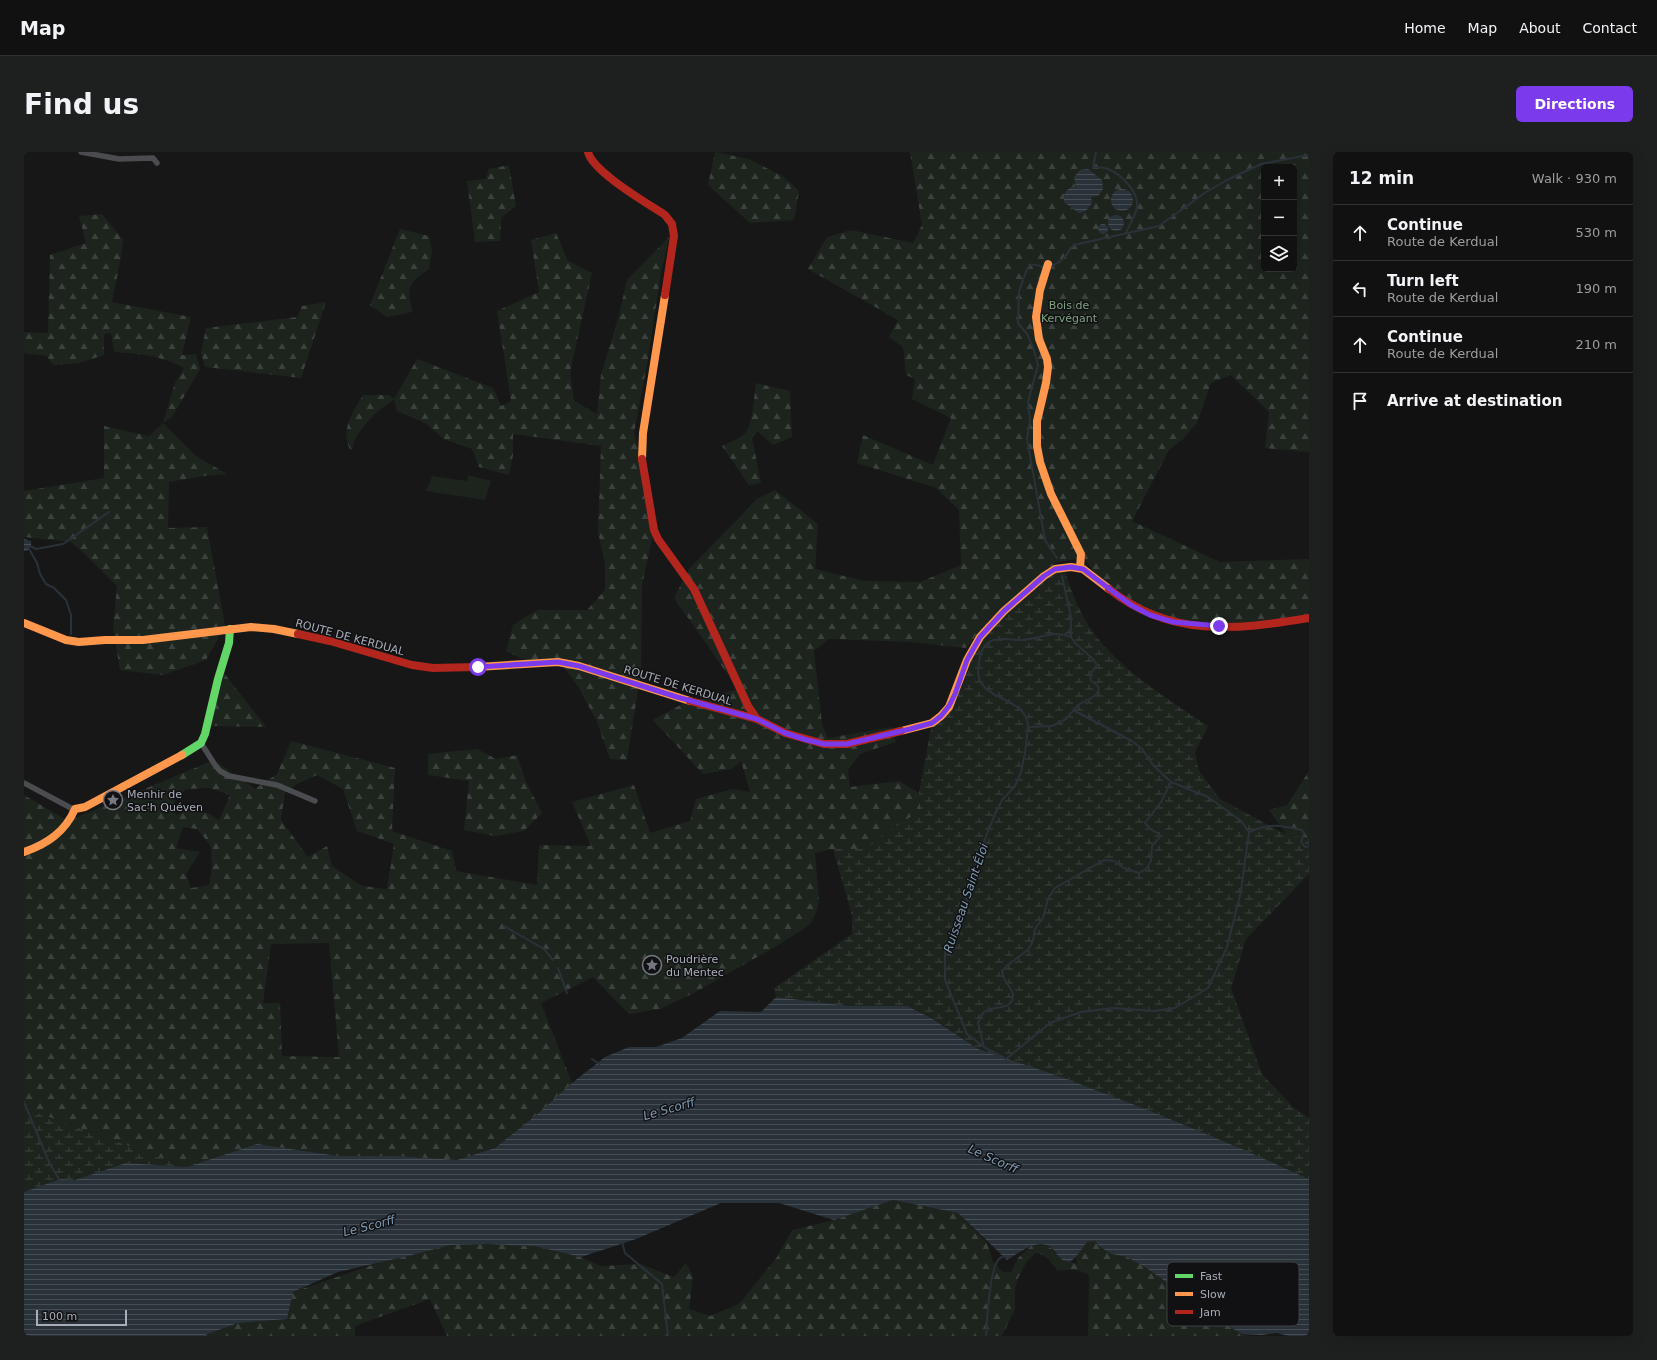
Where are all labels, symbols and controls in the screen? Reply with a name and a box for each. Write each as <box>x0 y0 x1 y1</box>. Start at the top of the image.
text: Map <box>20 17 65 39</box>
text: Home <box>1404 20 1446 36</box>
text: Map <box>1468 20 1497 36</box>
text: About <box>1519 20 1561 36</box>
text: Contact <box>1583 20 1637 36</box>
button: Directions <box>1516 86 1633 122</box>
text: Find us <box>24 88 139 121</box>
map controls <box>1261 164 1297 272</box>
button: + <box>1261 164 1297 200</box>
text: 12 min <box>1349 168 1414 188</box>
text: Walk · 930 m <box>1532 171 1617 186</box>
button: − <box>1261 200 1297 236</box>
text: Continue <box>1387 216 1463 234</box>
icon: ahead <box>1349 222 1371 244</box>
text: 530 m <box>1575 225 1617 240</box>
text: Route de Kerdual <box>1387 234 1498 249</box>
button: layers <box>1261 236 1297 272</box>
text: Turn left <box>1387 272 1459 290</box>
icon: left <box>1349 278 1371 300</box>
text: 190 m <box>1575 281 1617 296</box>
text: Route de Kerdual <box>1387 290 1498 305</box>
park label: Bois de Kervégant <box>1041 299 1098 325</box>
text: Continue <box>1387 328 1463 346</box>
icon: ahead <box>1349 334 1371 356</box>
text: 210 m <box>1575 337 1617 352</box>
text: Route de Kerdual <box>1387 346 1498 361</box>
icon: arrive <box>1349 390 1371 412</box>
text: Arrive at destination <box>1387 392 1562 410</box>
street label: ROUTE DE KERDUAL <box>294 617 407 659</box>
route end <box>1210 617 1228 635</box>
route start <box>469 658 487 676</box>
street label: ROUTE DE KERDUAL <box>622 663 734 708</box>
place label: Menhir de Sac'h Quéven <box>127 788 203 814</box>
place icon: Menhir de Sac'h Quéven <box>102 789 124 811</box>
water label: Ruisseau Saint-Éloi <box>940 841 991 954</box>
place label: Poudrière du Mentec <box>666 953 724 979</box>
place icon: Poudrière du Mentec <box>641 954 663 976</box>
water label: Le Scorff <box>642 1095 698 1123</box>
water label: Le Scorff <box>966 1142 1021 1177</box>
water label: Le Scorff <box>342 1212 398 1239</box>
legend <box>1167 1262 1299 1326</box>
text: Fast <box>1200 1270 1223 1283</box>
text: Slow <box>1200 1288 1226 1301</box>
text: Jam <box>1199 1306 1221 1319</box>
scale bar <box>36 1308 127 1327</box>
text: 100 m <box>42 1310 77 1323</box>

